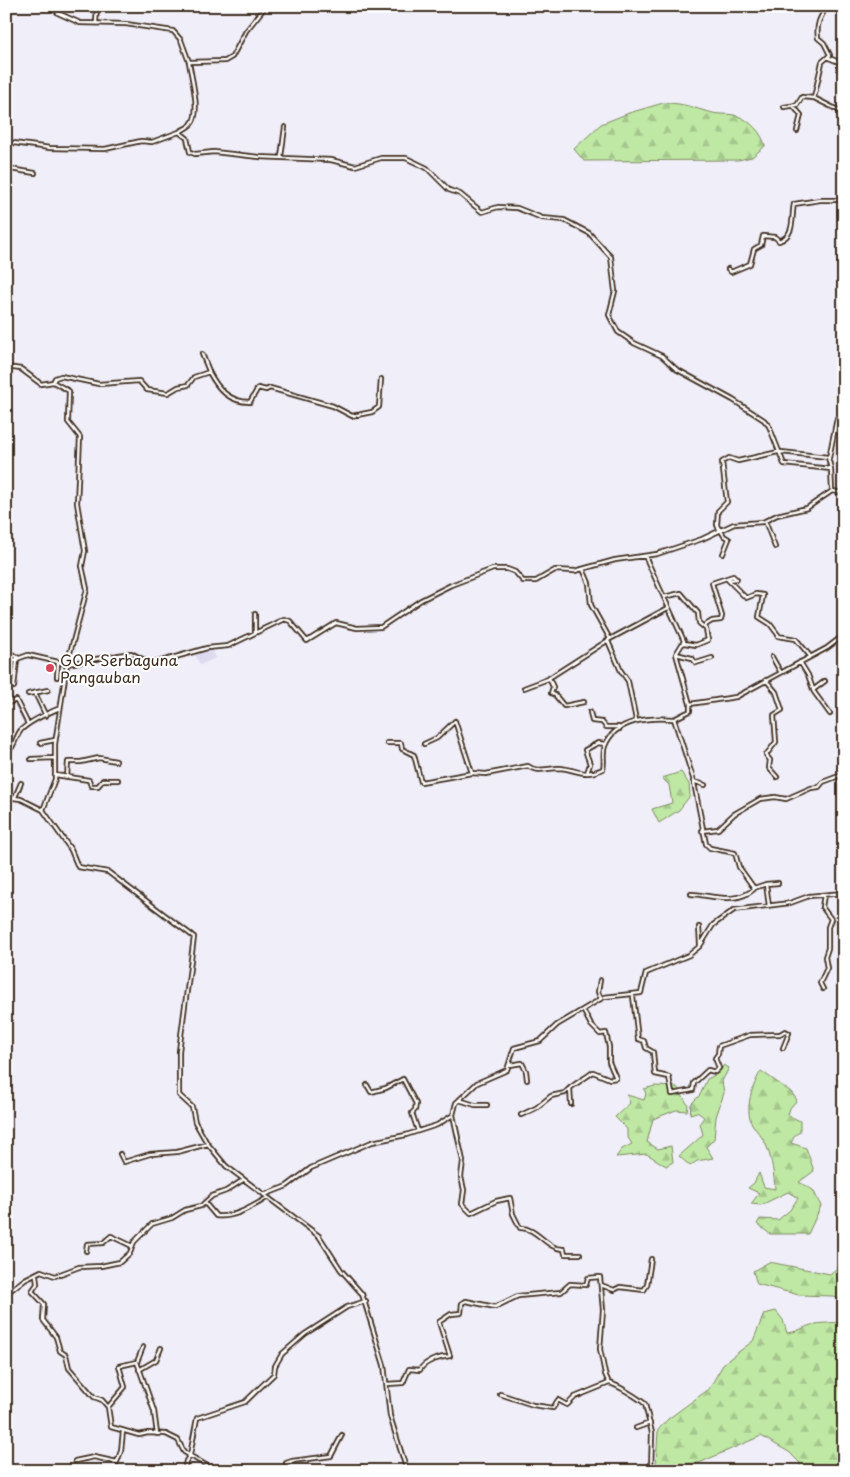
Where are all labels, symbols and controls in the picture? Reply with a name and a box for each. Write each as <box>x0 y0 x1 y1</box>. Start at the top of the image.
place label: GOR Serbaguna Pangauban <box>60 648 179 688</box>
marker: GOR Serbaguna Pangauban <box>44 662 56 674</box>

